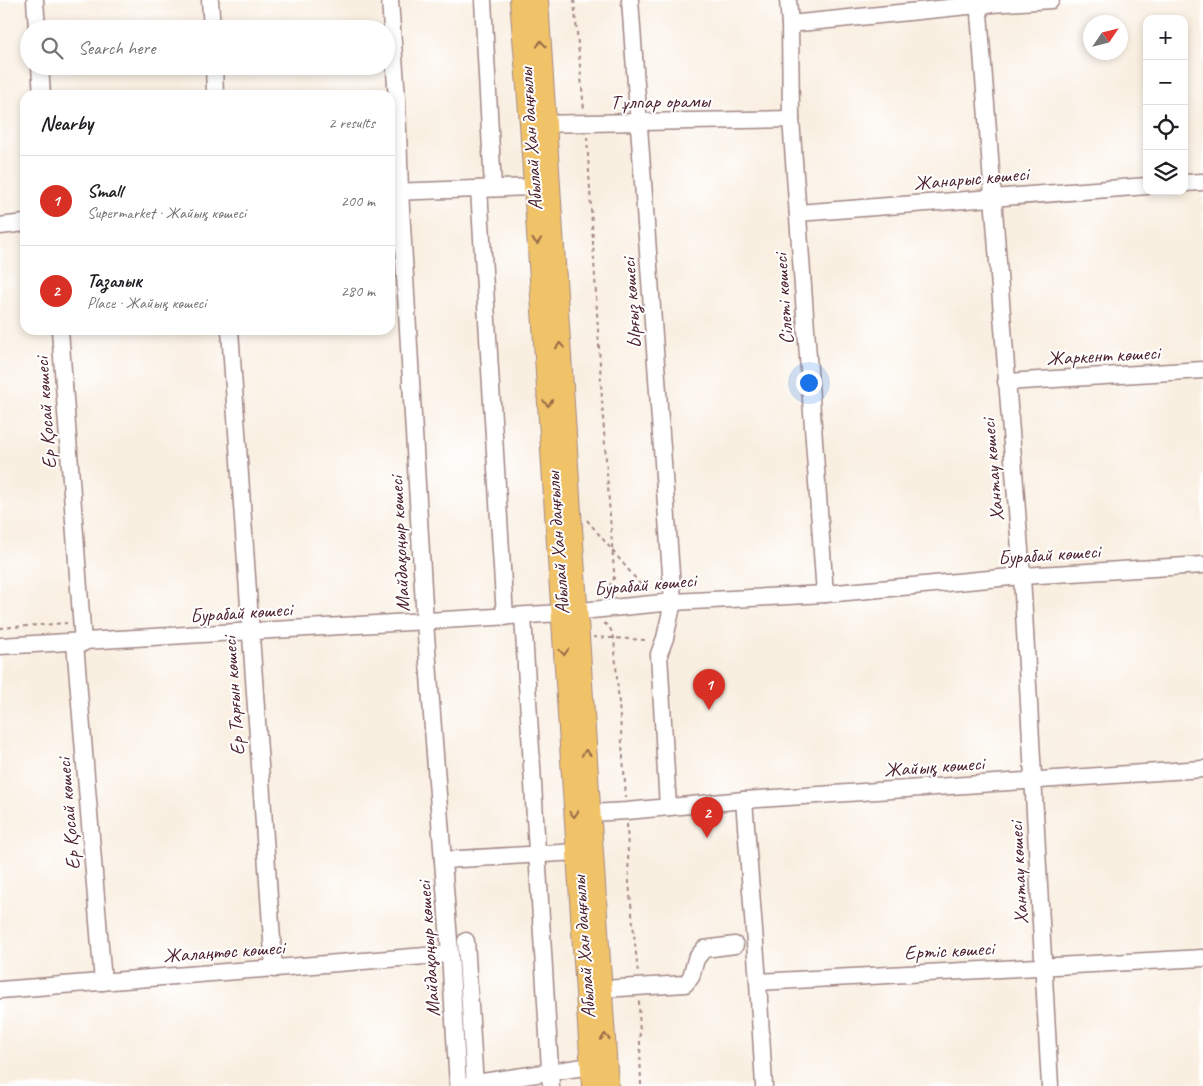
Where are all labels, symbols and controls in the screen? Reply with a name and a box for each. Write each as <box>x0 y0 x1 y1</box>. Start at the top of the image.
north arrow <box>1083 15 1128 60</box>
map controls <box>1143 15 1188 195</box>
button: + <box>1143 15 1188 60</box>
search box <box>20 20 395 75</box>
icon: search <box>38 34 66 62</box>
text: Search here <box>78 36 155 60</box>
one-way arrow <box>535 40 546 48</box>
button: − <box>1143 60 1188 105</box>
street label: Абылай Хан даңғылы <box>513 65 548 211</box>
street label: Тұлпар орамы <box>610 88 711 115</box>
button: locate <box>1143 105 1188 150</box>
text: Nearby <box>40 110 93 136</box>
text: 2 results <box>328 113 375 133</box>
button: layers <box>1143 150 1188 195</box>
street label: Жанарыс көшесі <box>913 161 1032 196</box>
text: Small <box>87 179 122 203</box>
text: 1 <box>52 191 60 211</box>
text: 200 m <box>341 191 375 211</box>
text: Supermarket · Жайық көшесі <box>87 203 246 223</box>
one-way arrow <box>532 237 543 245</box>
street label: Сілеті көшесі <box>768 250 799 345</box>
street label: Ырғыз көшесі <box>616 255 648 349</box>
text: Тазалык <box>87 269 142 293</box>
text: 2 <box>52 281 60 301</box>
text: 280 m <box>341 281 375 301</box>
text: Place · Жайық көшесі <box>87 293 206 313</box>
street label: Жаркент көшесі <box>1046 340 1163 371</box>
one-way arrow <box>554 342 565 350</box>
street label: Ер Қосай көшесі <box>29 354 62 470</box>
your location <box>796 370 822 396</box>
one-way arrow <box>542 399 553 407</box>
street label: Хантау көшесі <box>975 415 1009 522</box>
street label: Абылай Хан даңғылы <box>540 469 575 615</box>
street label: Майдақоңыр көшесі <box>383 473 416 612</box>
street label: Бурабай көшесі <box>997 538 1103 571</box>
street label: Бурабай көшесі <box>593 567 699 601</box>
street label: Бурабай көшесі <box>189 596 295 629</box>
street label: Ер Тарғын көшесі <box>217 633 250 756</box>
one-way arrow <box>558 649 569 657</box>
pin: 1 <box>693 669 725 710</box>
one-way arrow <box>581 749 592 757</box>
street label: Жайық көшесі <box>883 750 987 782</box>
street label: Ер Қосай көшесі <box>51 755 86 871</box>
pin: 2 <box>691 797 723 838</box>
one-way arrow <box>569 811 580 819</box>
street label: Хантау көшесі <box>1003 819 1034 925</box>
street label: Абылай Хан даңғылы <box>566 873 601 1019</box>
street label: Майдақоңыр көшесі <box>411 878 446 1018</box>
street label: Жалаңтөс көшесі <box>163 935 288 968</box>
street label: Ертіс көшесі <box>904 936 997 965</box>
one-way arrow <box>600 1033 611 1041</box>

